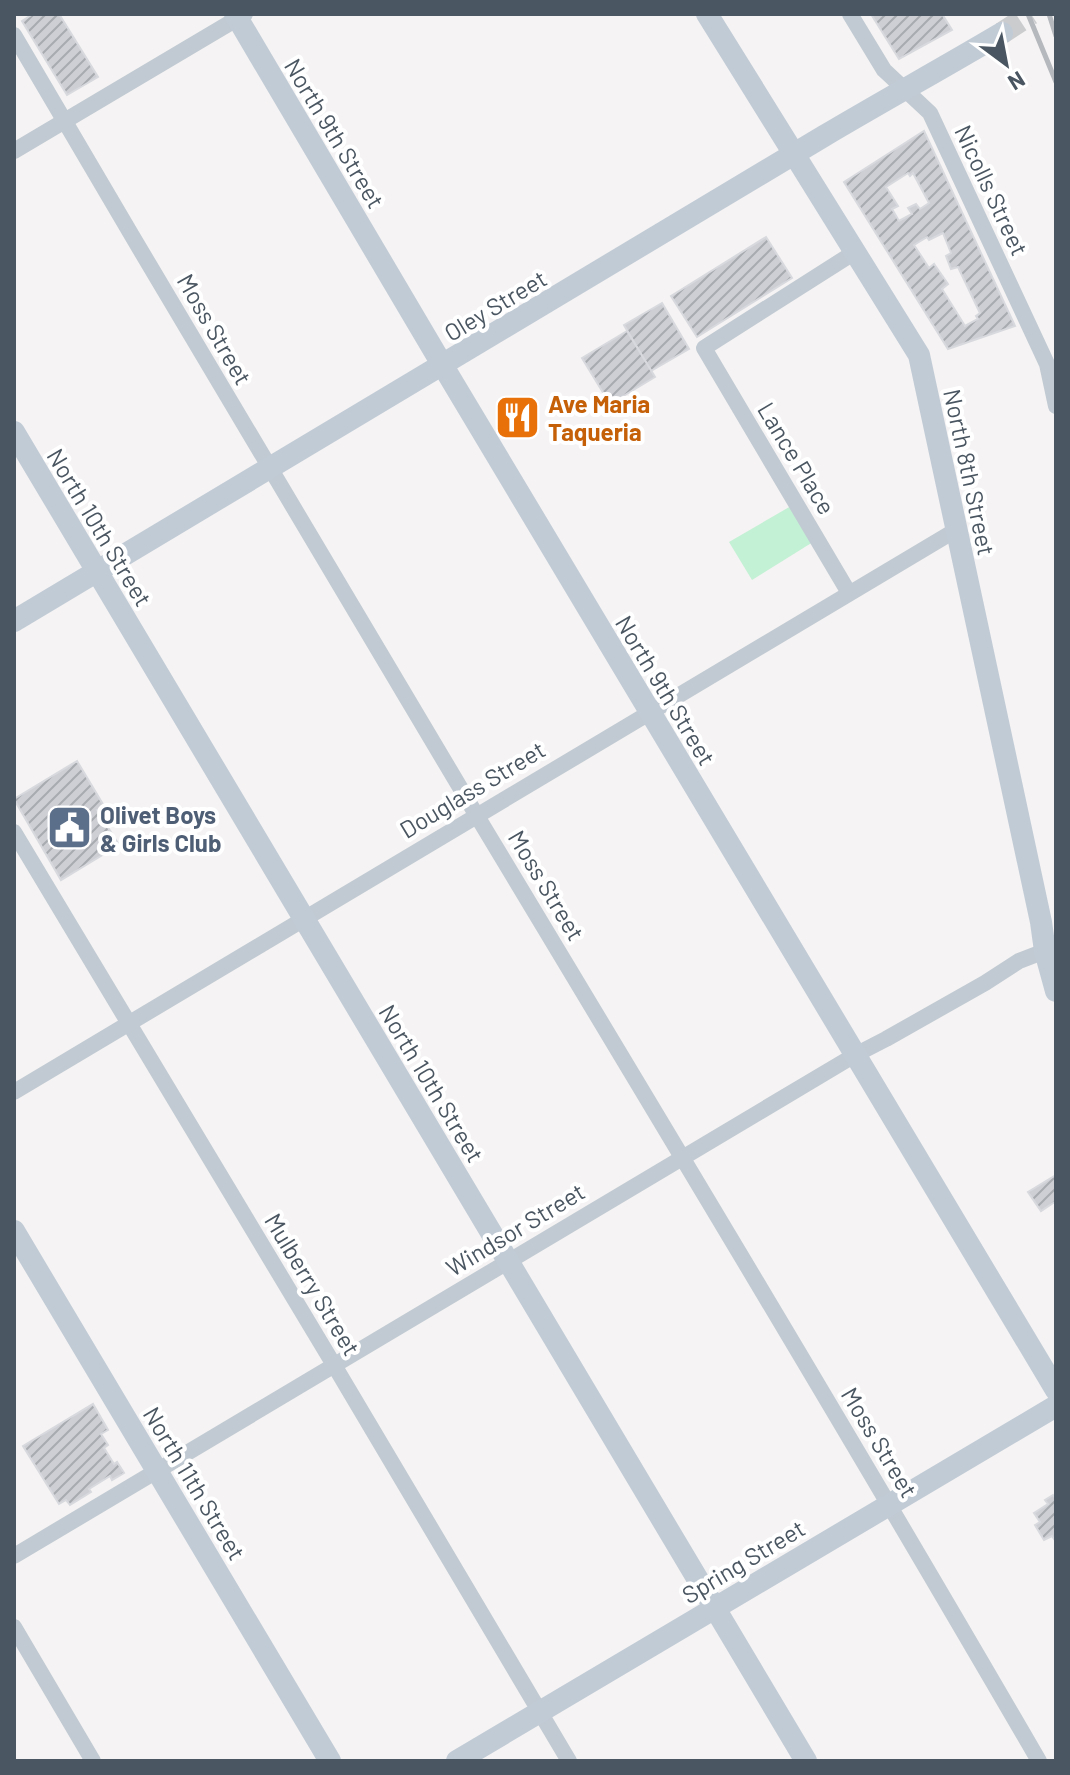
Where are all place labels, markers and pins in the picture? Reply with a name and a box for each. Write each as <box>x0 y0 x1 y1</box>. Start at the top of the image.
place label: Ave Maria Taqueria <box>548 389 650 446</box>
restaurant icon: Ave Maria Taqueria <box>493 393 541 441</box>
place label: Olivet Boys & Girls Club <box>100 800 222 857</box>
public building icon: Olivet Boys & Girls Club <box>45 804 93 852</box>

